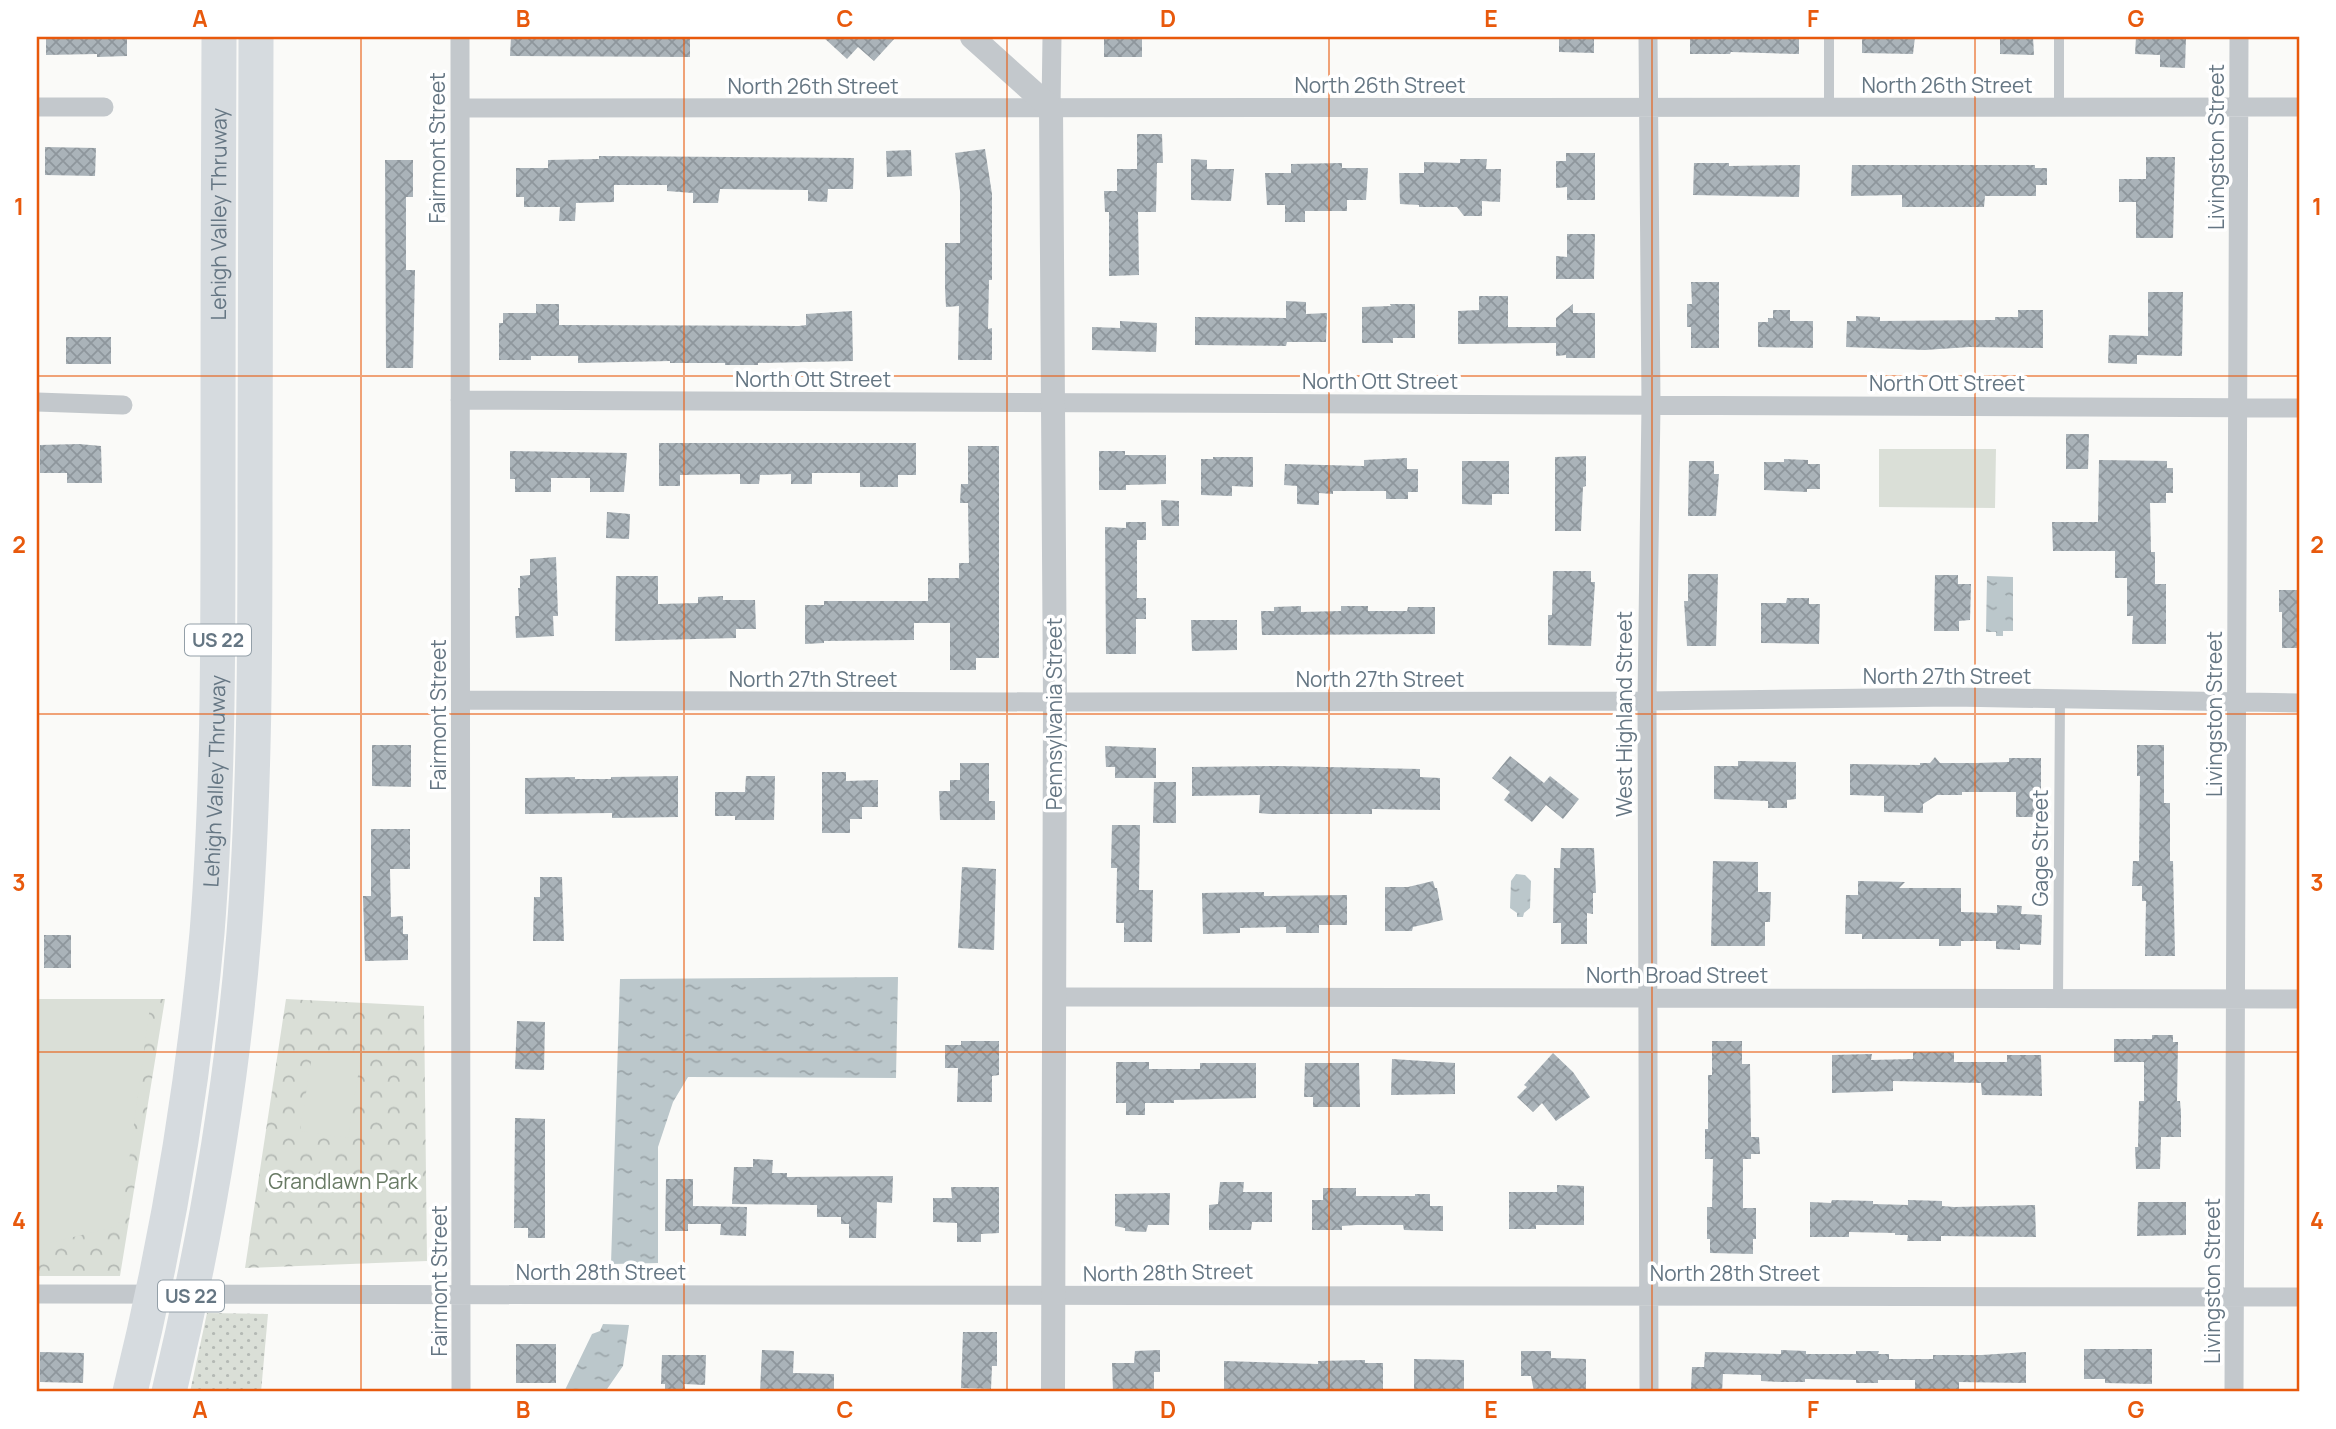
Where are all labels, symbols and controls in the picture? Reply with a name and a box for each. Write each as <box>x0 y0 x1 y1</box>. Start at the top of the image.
text: A <box>192 2 208 34</box>
text: B <box>516 2 530 34</box>
text: C <box>837 2 854 34</box>
text: D <box>1160 2 1176 34</box>
text: E <box>1484 2 1498 34</box>
text: F <box>1807 2 1819 34</box>
text: G <box>2128 2 2145 34</box>
street label: Livingston Street <box>2202 64 2230 230</box>
street label: North 26th Street <box>1294 71 1466 99</box>
street label: North 26th Street <box>1861 71 2033 99</box>
street label: Fairmont Street <box>423 72 451 224</box>
street label: North 26th Street <box>727 72 899 100</box>
street label: Lehigh Valley Thruway <box>204 108 233 320</box>
text: 1 <box>14 190 24 222</box>
text: 1 <box>2312 190 2322 222</box>
street label: North Ott Street <box>735 365 891 393</box>
street label: North Ott Street <box>1302 367 1458 395</box>
street label: North Ott Street <box>1869 369 2025 397</box>
text: 2 <box>12 528 26 560</box>
text: 2 <box>2310 528 2324 560</box>
street label: West Highland Street <box>1610 611 1638 817</box>
street label: Pennsylvania Street <box>1040 618 1068 810</box>
road number: US 22 <box>185 624 251 656</box>
street label: Livingston Street <box>2200 631 2228 797</box>
street label: Fairmont Street <box>424 639 452 791</box>
street label: North 27th Street <box>1863 662 2031 690</box>
street label: North 27th Street <box>729 665 897 693</box>
street label: North 27th Street <box>1296 665 1464 693</box>
street label: Lehigh Valley Thruway <box>196 675 231 888</box>
street label: Gage Street <box>2026 789 2054 907</box>
text: 3 <box>12 866 26 898</box>
text: 3 <box>2310 866 2324 898</box>
street label: North Broad Street <box>1586 961 1768 989</box>
park label: Grandlawn Park <box>268 1167 418 1195</box>
street label: Livingston Street <box>2198 1198 2226 1364</box>
text: 4 <box>12 1204 26 1236</box>
text: 4 <box>2310 1204 2324 1236</box>
street label: Fairmont Street <box>425 1205 453 1357</box>
street label: North 28th Street <box>1083 1257 1253 1287</box>
street label: North 28th Street <box>516 1258 686 1286</box>
street label: North 28th Street <box>1650 1259 1820 1287</box>
road number: US 22 <box>158 1280 224 1312</box>
text: A <box>192 1393 208 1425</box>
text: B <box>516 1393 530 1425</box>
text: C <box>837 1393 854 1425</box>
text: D <box>1160 1393 1176 1425</box>
text: E <box>1484 1393 1498 1425</box>
text: F <box>1807 1393 1819 1425</box>
text: G <box>2128 1393 2145 1425</box>

